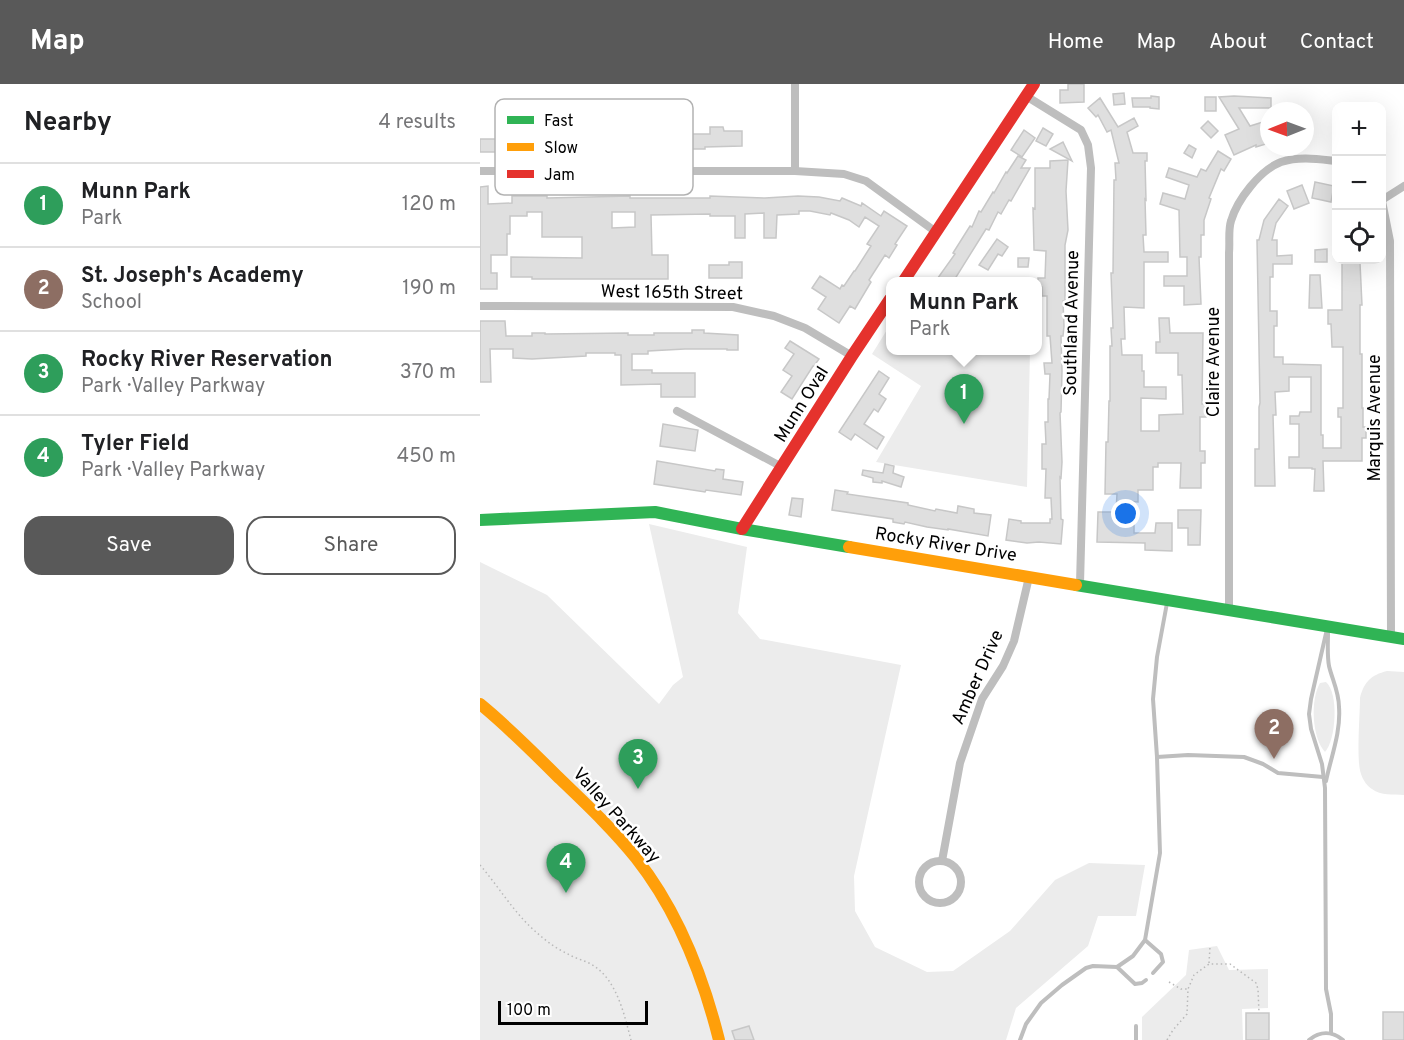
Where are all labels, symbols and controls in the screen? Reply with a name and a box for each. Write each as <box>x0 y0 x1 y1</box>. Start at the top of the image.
text: Map <box>30 24 85 60</box>
text: Home <box>1048 29 1104 56</box>
text: Map <box>1137 29 1176 56</box>
text: About <box>1209 29 1267 56</box>
text: Contact <box>1300 29 1374 56</box>
legend <box>495 99 693 195</box>
north arrow <box>1260 102 1314 156</box>
map controls <box>1332 102 1386 264</box>
button: + <box>1332 102 1386 156</box>
text: Nearby <box>24 107 112 140</box>
text: 4 results <box>379 110 456 136</box>
text: Fast <box>544 112 574 132</box>
text: Slow <box>544 139 578 159</box>
button: − <box>1332 156 1386 210</box>
text: Jam <box>544 166 575 186</box>
text: Munn Park <box>81 179 191 206</box>
text: 1 <box>40 192 48 218</box>
text: 120 m <box>402 192 456 218</box>
text: Park <box>81 206 122 232</box>
button: locate <box>1332 210 1386 264</box>
street label: Southland Avenue <box>1060 250 1085 396</box>
text: St. Joseph's Academy <box>81 263 304 290</box>
text: 2 <box>37 276 50 302</box>
text: 190 m <box>402 276 456 302</box>
popup <box>886 277 1042 355</box>
street label: West 165th Street <box>601 281 743 306</box>
text: School <box>81 290 142 316</box>
text: Munn Park <box>909 290 1019 317</box>
street label: Claire Avenue <box>1203 307 1226 417</box>
text: Park <box>909 317 950 343</box>
text: Rocky River Reservation <box>81 347 333 374</box>
street label: Marquis Avenue <box>1364 354 1387 482</box>
text: 3 <box>38 360 50 386</box>
text: 370 m <box>400 360 456 386</box>
street label: Munn Oval <box>770 362 835 447</box>
text: Park · Valley Parkway <box>81 374 265 400</box>
pin: 1 <box>944 374 984 424</box>
text: Tyler Field <box>81 431 189 458</box>
text: 4 <box>37 444 50 470</box>
text: 450 m <box>397 444 456 470</box>
text: Park · Valley Parkway <box>81 458 265 484</box>
your location <box>1111 499 1140 528</box>
button: Save <box>24 516 234 575</box>
button: Share <box>246 516 456 575</box>
street label: Rocky River Drive <box>873 523 1018 568</box>
street label: Amber Drive <box>947 627 1010 729</box>
pin: 2 <box>1254 710 1294 759</box>
pin: 3 <box>618 740 658 789</box>
street label: Valley Parkway <box>567 763 665 869</box>
pin: 4 <box>546 844 586 893</box>
scale bar <box>498 998 648 1026</box>
text: 100 m <box>507 1001 551 1021</box>

